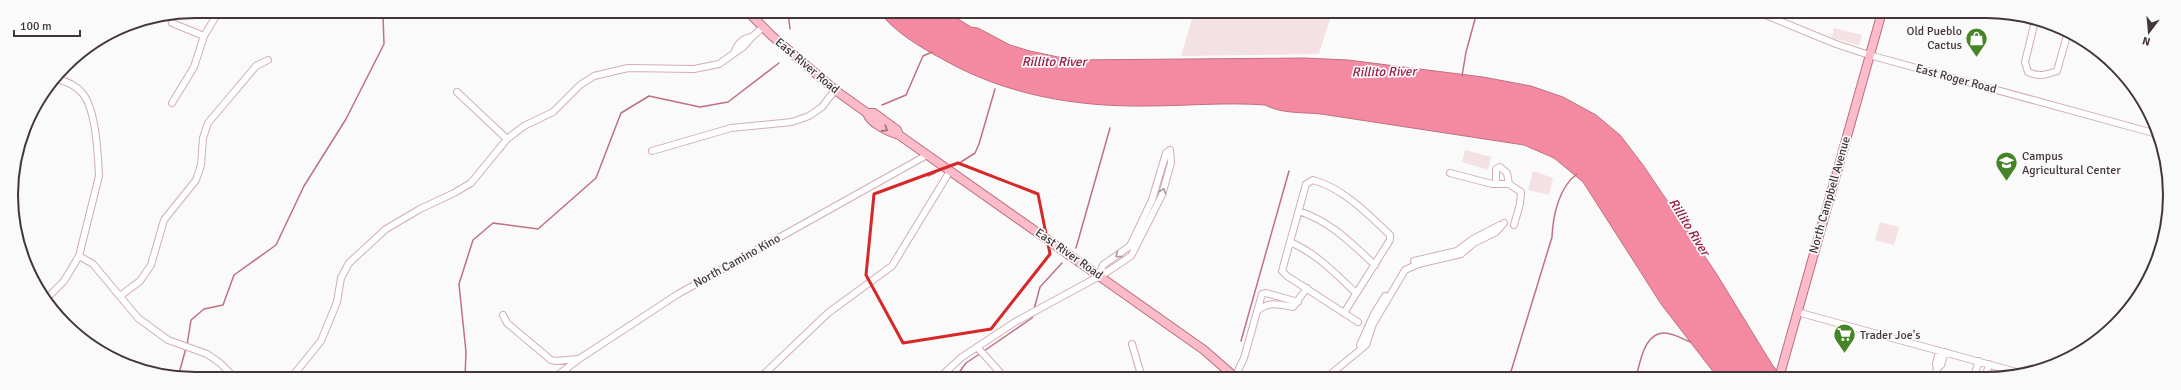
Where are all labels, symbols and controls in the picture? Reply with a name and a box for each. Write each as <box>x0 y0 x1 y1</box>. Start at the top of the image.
scale bar <box>14 12 80 38</box>
north arrow <box>2129 12 2169 52</box>
text: 100 m <box>20 19 52 34</box>
place label: Old Pueblo Cactus <box>1906 24 1962 53</box>
shop icon: Old Pueblo Cactus <box>1964 25 1990 58</box>
text: N <box>2141 34 2152 48</box>
street label: East River Road <box>772 35 842 97</box>
water label: Rillito River <box>1022 54 1088 70</box>
street label: East Roger Road <box>1914 61 1998 97</box>
water label: Rillito River <box>1352 63 1419 81</box>
one-way arrow <box>881 124 888 131</box>
street label: North Campbell Avenue <box>1806 135 1854 255</box>
place label: Campus Agricultural Center <box>2022 149 2121 178</box>
school or university icon: Campus Agricultural Center <box>1993 150 2019 183</box>
one-way arrow <box>1158 188 1166 195</box>
water label: Rillito River <box>1665 195 1714 260</box>
street label: East River Road <box>1032 225 1106 283</box>
street label: North Camino Kino <box>691 231 783 291</box>
one-way arrow <box>1116 250 1123 257</box>
supermarket icon: Trader Joe's <box>1832 322 1858 355</box>
place label: Trader Joe's <box>1860 328 1920 343</box>

